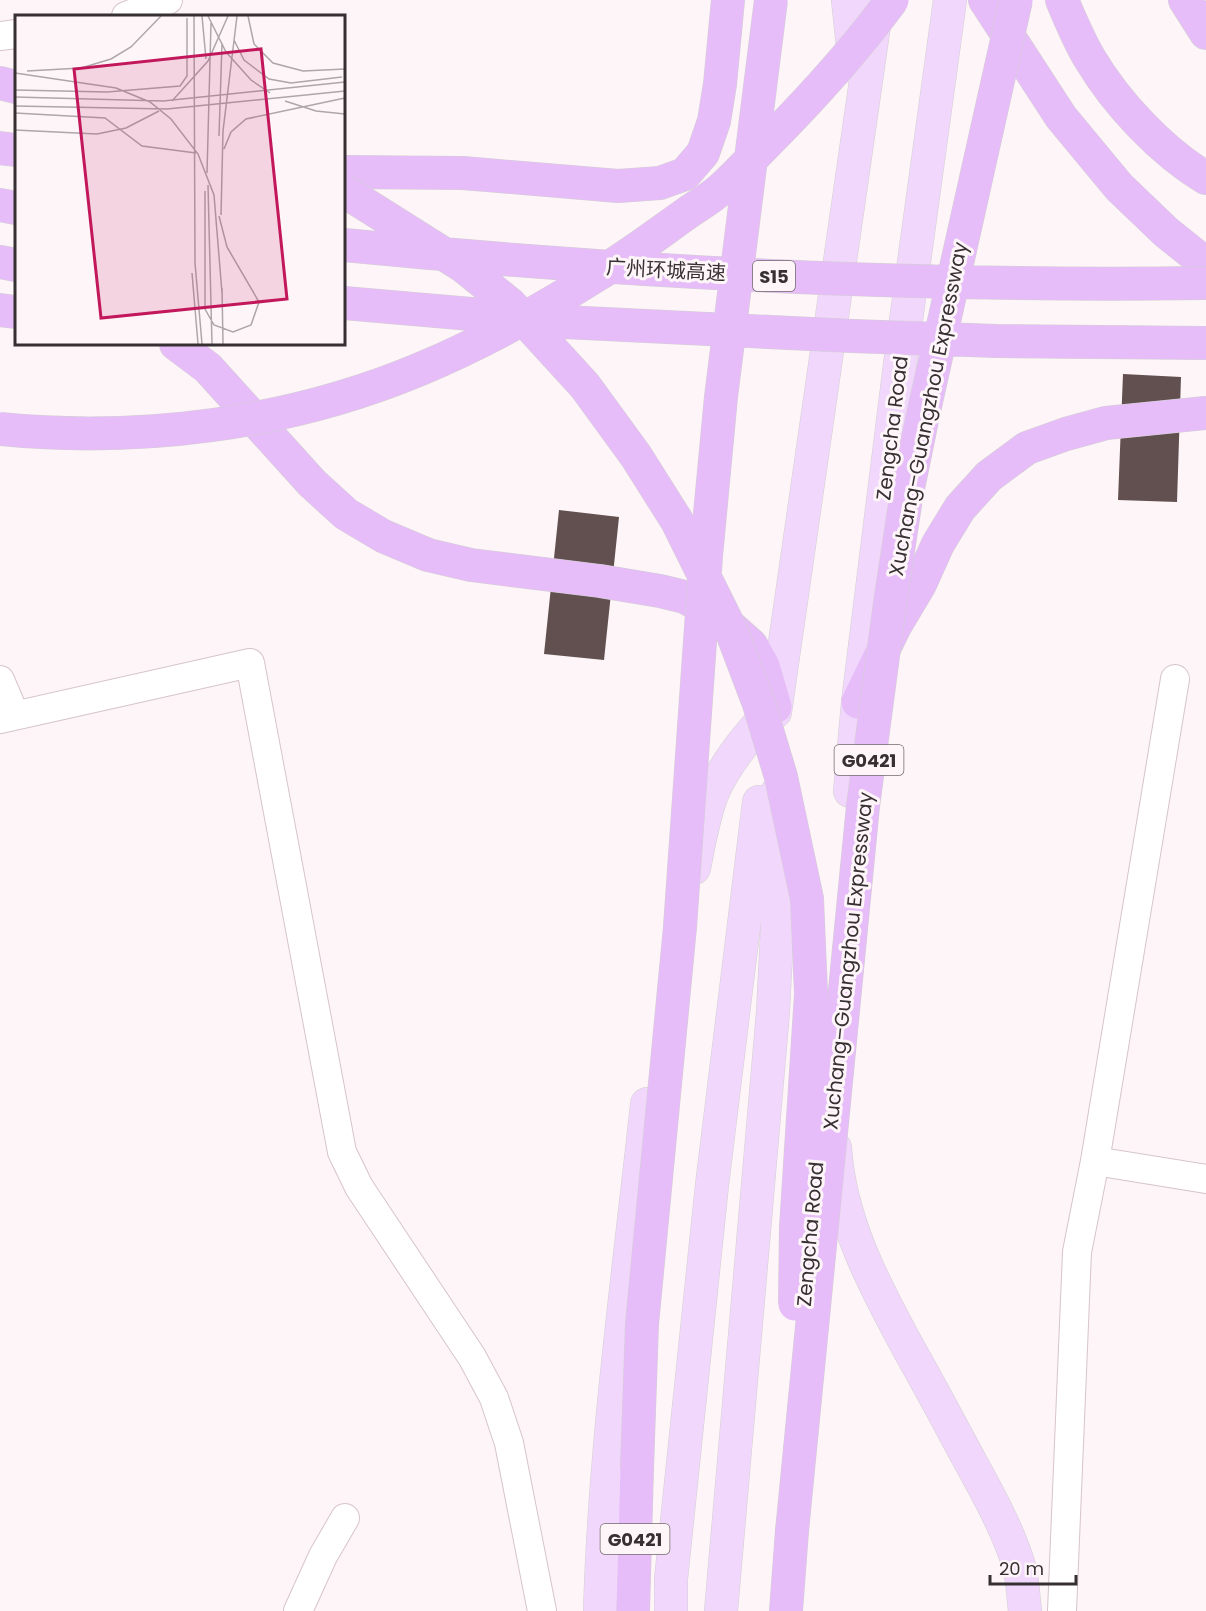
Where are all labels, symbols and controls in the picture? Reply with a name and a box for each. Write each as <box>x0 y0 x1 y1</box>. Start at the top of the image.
inset map <box>15 15 345 345</box>
street label: Xuchang–Guangzhou Expressway <box>882 240 974 578</box>
street label: 广州环城高速 <box>605 253 727 287</box>
road number: S15 <box>753 261 795 291</box>
street label: Zengcha Road <box>869 354 915 502</box>
road number: G0421 <box>834 745 904 775</box>
street label: Xuchang–Guangzhou Expressway <box>816 791 880 1131</box>
street label: Zengcha Road <box>790 1160 830 1308</box>
road number: G0421 <box>600 1524 670 1554</box>
scale bar <box>990 1548 1076 1586</box>
text: 20 m <box>999 1556 1044 1581</box>

